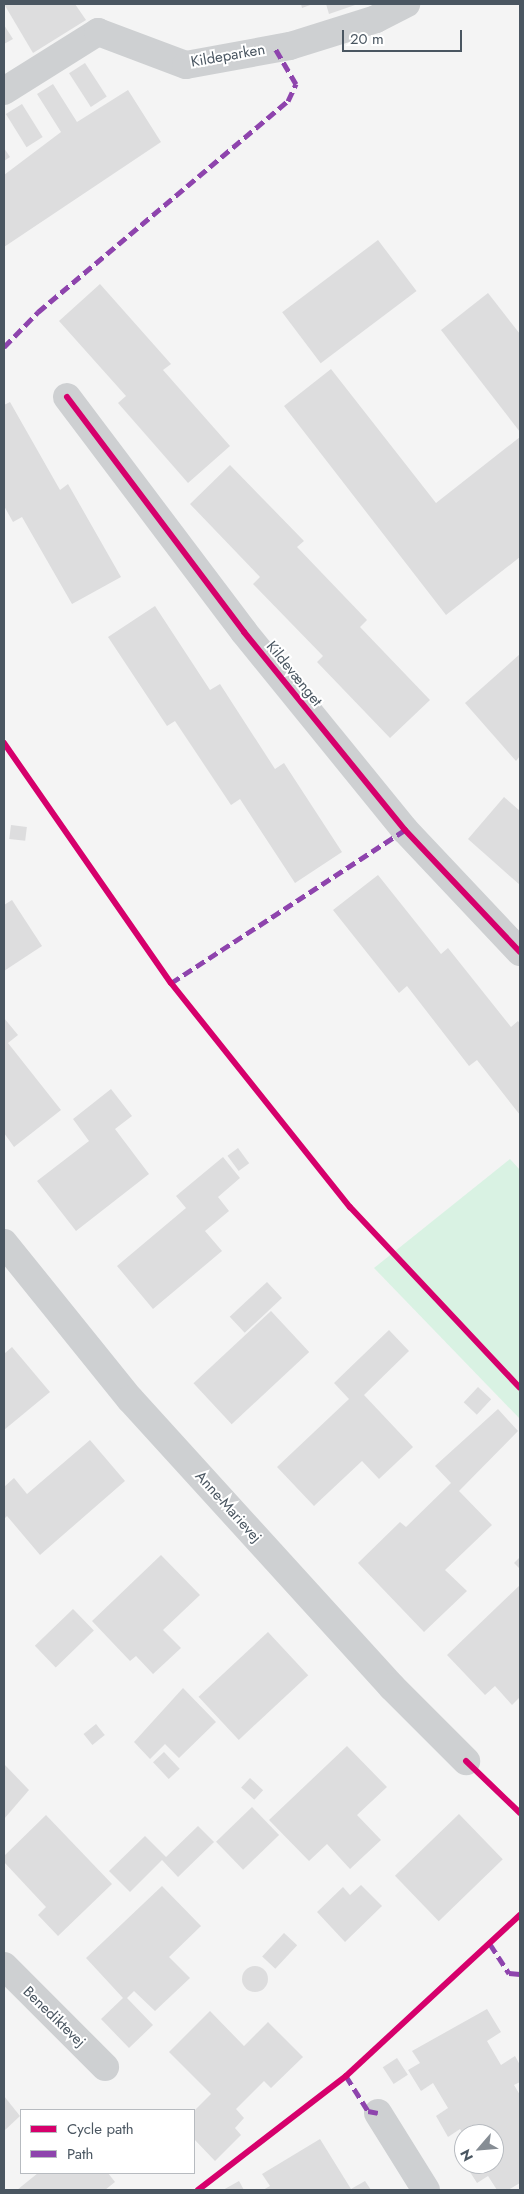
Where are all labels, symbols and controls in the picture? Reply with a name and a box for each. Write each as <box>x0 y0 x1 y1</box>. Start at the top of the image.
scale bar <box>344 20 464 52</box>
text: 20 m <box>350 28 384 50</box>
street label: Kildeparken <box>190 41 266 71</box>
street label: Kildevænget <box>262 638 326 710</box>
street label: Anne-Marievej <box>191 1467 265 1547</box>
street label: Benediktevej <box>19 1983 89 2051</box>
legend <box>20 2109 195 2174</box>
text: Cycle path <box>67 2118 134 2140</box>
north arrow <box>454 2124 504 2174</box>
text: Path <box>67 2143 93 2165</box>
text: N <box>455 2146 478 2165</box>

